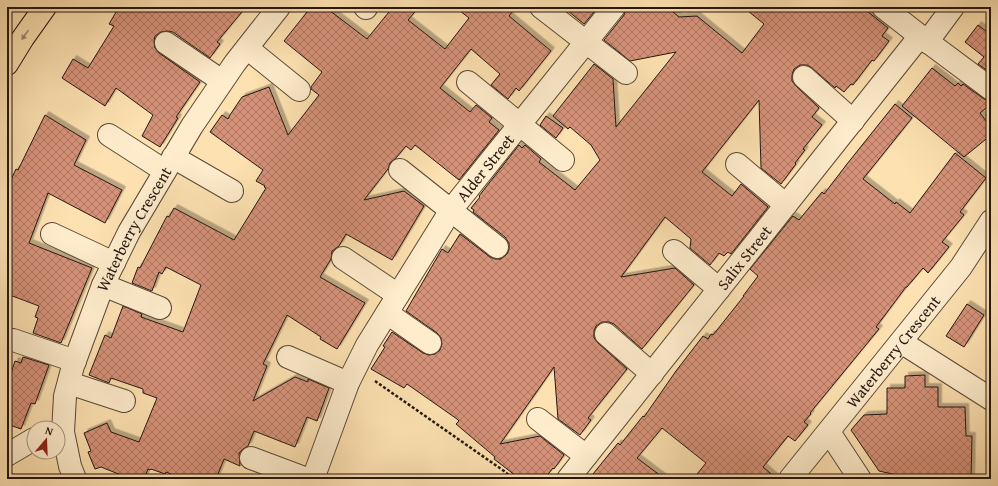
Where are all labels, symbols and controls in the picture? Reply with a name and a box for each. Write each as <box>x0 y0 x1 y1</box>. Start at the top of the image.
one-way arrow <box>21 29 29 40</box>
street label: Alder Street <box>450 128 520 207</box>
street label: Waterberry Crescent <box>90 162 177 295</box>
street label: Salix Street <box>711 220 777 295</box>
street label: Waterberry Crescent <box>840 289 946 413</box>
north arrow <box>26 420 66 460</box>
text: N <box>43 422 56 440</box>

